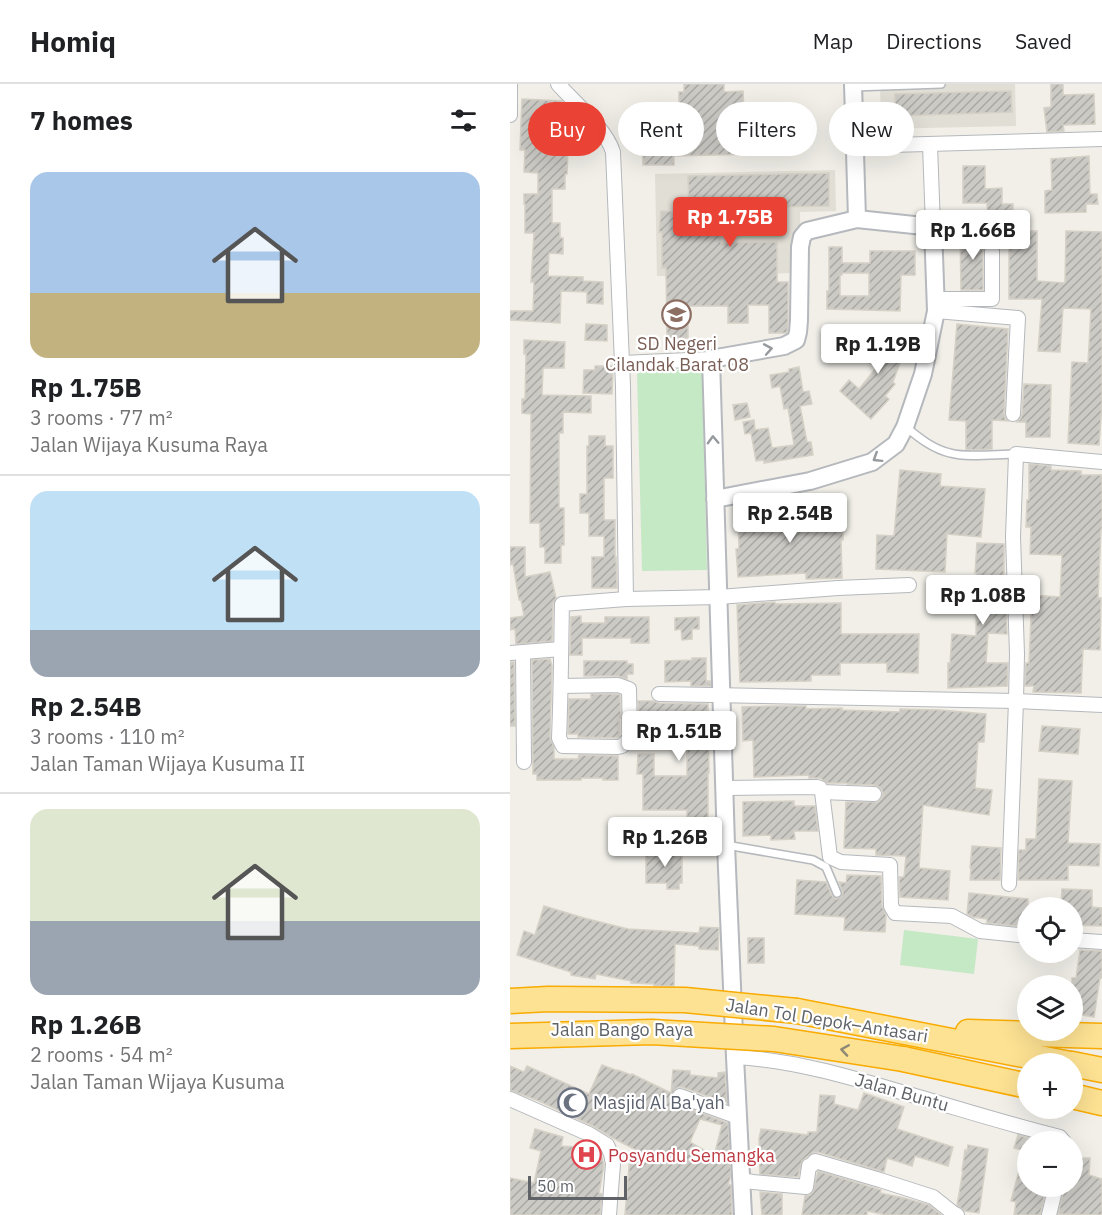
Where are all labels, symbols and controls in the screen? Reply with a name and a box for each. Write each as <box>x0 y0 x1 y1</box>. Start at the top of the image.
text: Homiq <box>30 23 116 60</box>
text: Map <box>813 27 853 55</box>
text: Directions <box>886 27 982 55</box>
text: Saved <box>1015 27 1072 55</box>
chip: Buy <box>528 102 606 156</box>
chip: Rent <box>618 102 704 156</box>
chip: Filters <box>716 102 817 156</box>
chip: New <box>829 102 914 156</box>
text: 7 homes <box>30 103 133 137</box>
icon: filters <box>447 104 480 137</box>
pin: Rp 1.75B <box>668 197 792 248</box>
text: Rp 1.75B <box>687 203 773 230</box>
pin: Rp 1.66B <box>911 210 1035 261</box>
icon: home <box>201 211 309 319</box>
text: Rp 1.66B <box>930 216 1016 243</box>
school or university icon: SD Negeri Cilandak Barat 08 <box>661 298 693 330</box>
pin: Rp 1.19B <box>816 324 940 375</box>
text: Rp 1.19B <box>835 330 921 357</box>
place label: SD Negeri Cilandak Barat 08 <box>605 332 749 376</box>
one-way arrow <box>763 343 773 356</box>
text: Rp 1.75B <box>30 370 142 404</box>
text: 3 rooms · 77 m² <box>30 404 173 431</box>
text: Jalan Wijaya Kusuma Raya <box>30 431 268 458</box>
one-way arrow <box>707 436 720 445</box>
one-way arrow <box>873 450 883 462</box>
pin: Rp 2.54B <box>728 493 852 544</box>
text: Rp 2.54B <box>747 499 833 526</box>
icon: home <box>201 530 309 638</box>
pin: Rp 1.08B <box>921 575 1045 626</box>
text: Rp 1.08B <box>940 581 1026 608</box>
text: Rp 2.54B <box>30 689 142 723</box>
pin: Rp 1.51B <box>617 711 741 762</box>
text: Rp 1.51B <box>636 717 722 744</box>
text: 3 rooms · 110 m² <box>30 723 185 750</box>
text: Jalan Taman Wijaya Kusuma II <box>30 750 305 777</box>
pin: Rp 1.26B <box>603 817 727 868</box>
text: Rp 1.26B <box>622 823 708 850</box>
icon: home <box>201 848 309 956</box>
map controls <box>1017 897 1083 1197</box>
button: locate <box>1017 897 1083 963</box>
button: layers <box>1017 975 1083 1041</box>
street label: Jalan Tol Depok–Antasari <box>724 993 930 1047</box>
text: Rp 1.26B <box>30 1007 142 1041</box>
street label: Jalan Bango Raya <box>551 1018 694 1041</box>
text: 2 rooms · 54 m² <box>30 1041 173 1068</box>
one-way arrow <box>841 1045 850 1057</box>
button: + <box>1017 1053 1083 1119</box>
text: Jalan Taman Wijaya Kusuma <box>30 1068 285 1095</box>
street label: Jalan Buntu <box>852 1068 952 1116</box>
mosque icon: Masjid Al Ba'yah <box>556 1086 588 1118</box>
place label: Masjid Al Ba'yah <box>593 1091 725 1114</box>
button: − <box>1017 1131 1083 1197</box>
hospital icon: Posyandu Semangka <box>571 1139 603 1171</box>
place label: Posyandu Semangka <box>608 1144 775 1167</box>
scale bar <box>528 1173 627 1200</box>
text: 50 m <box>537 1176 574 1196</box>

